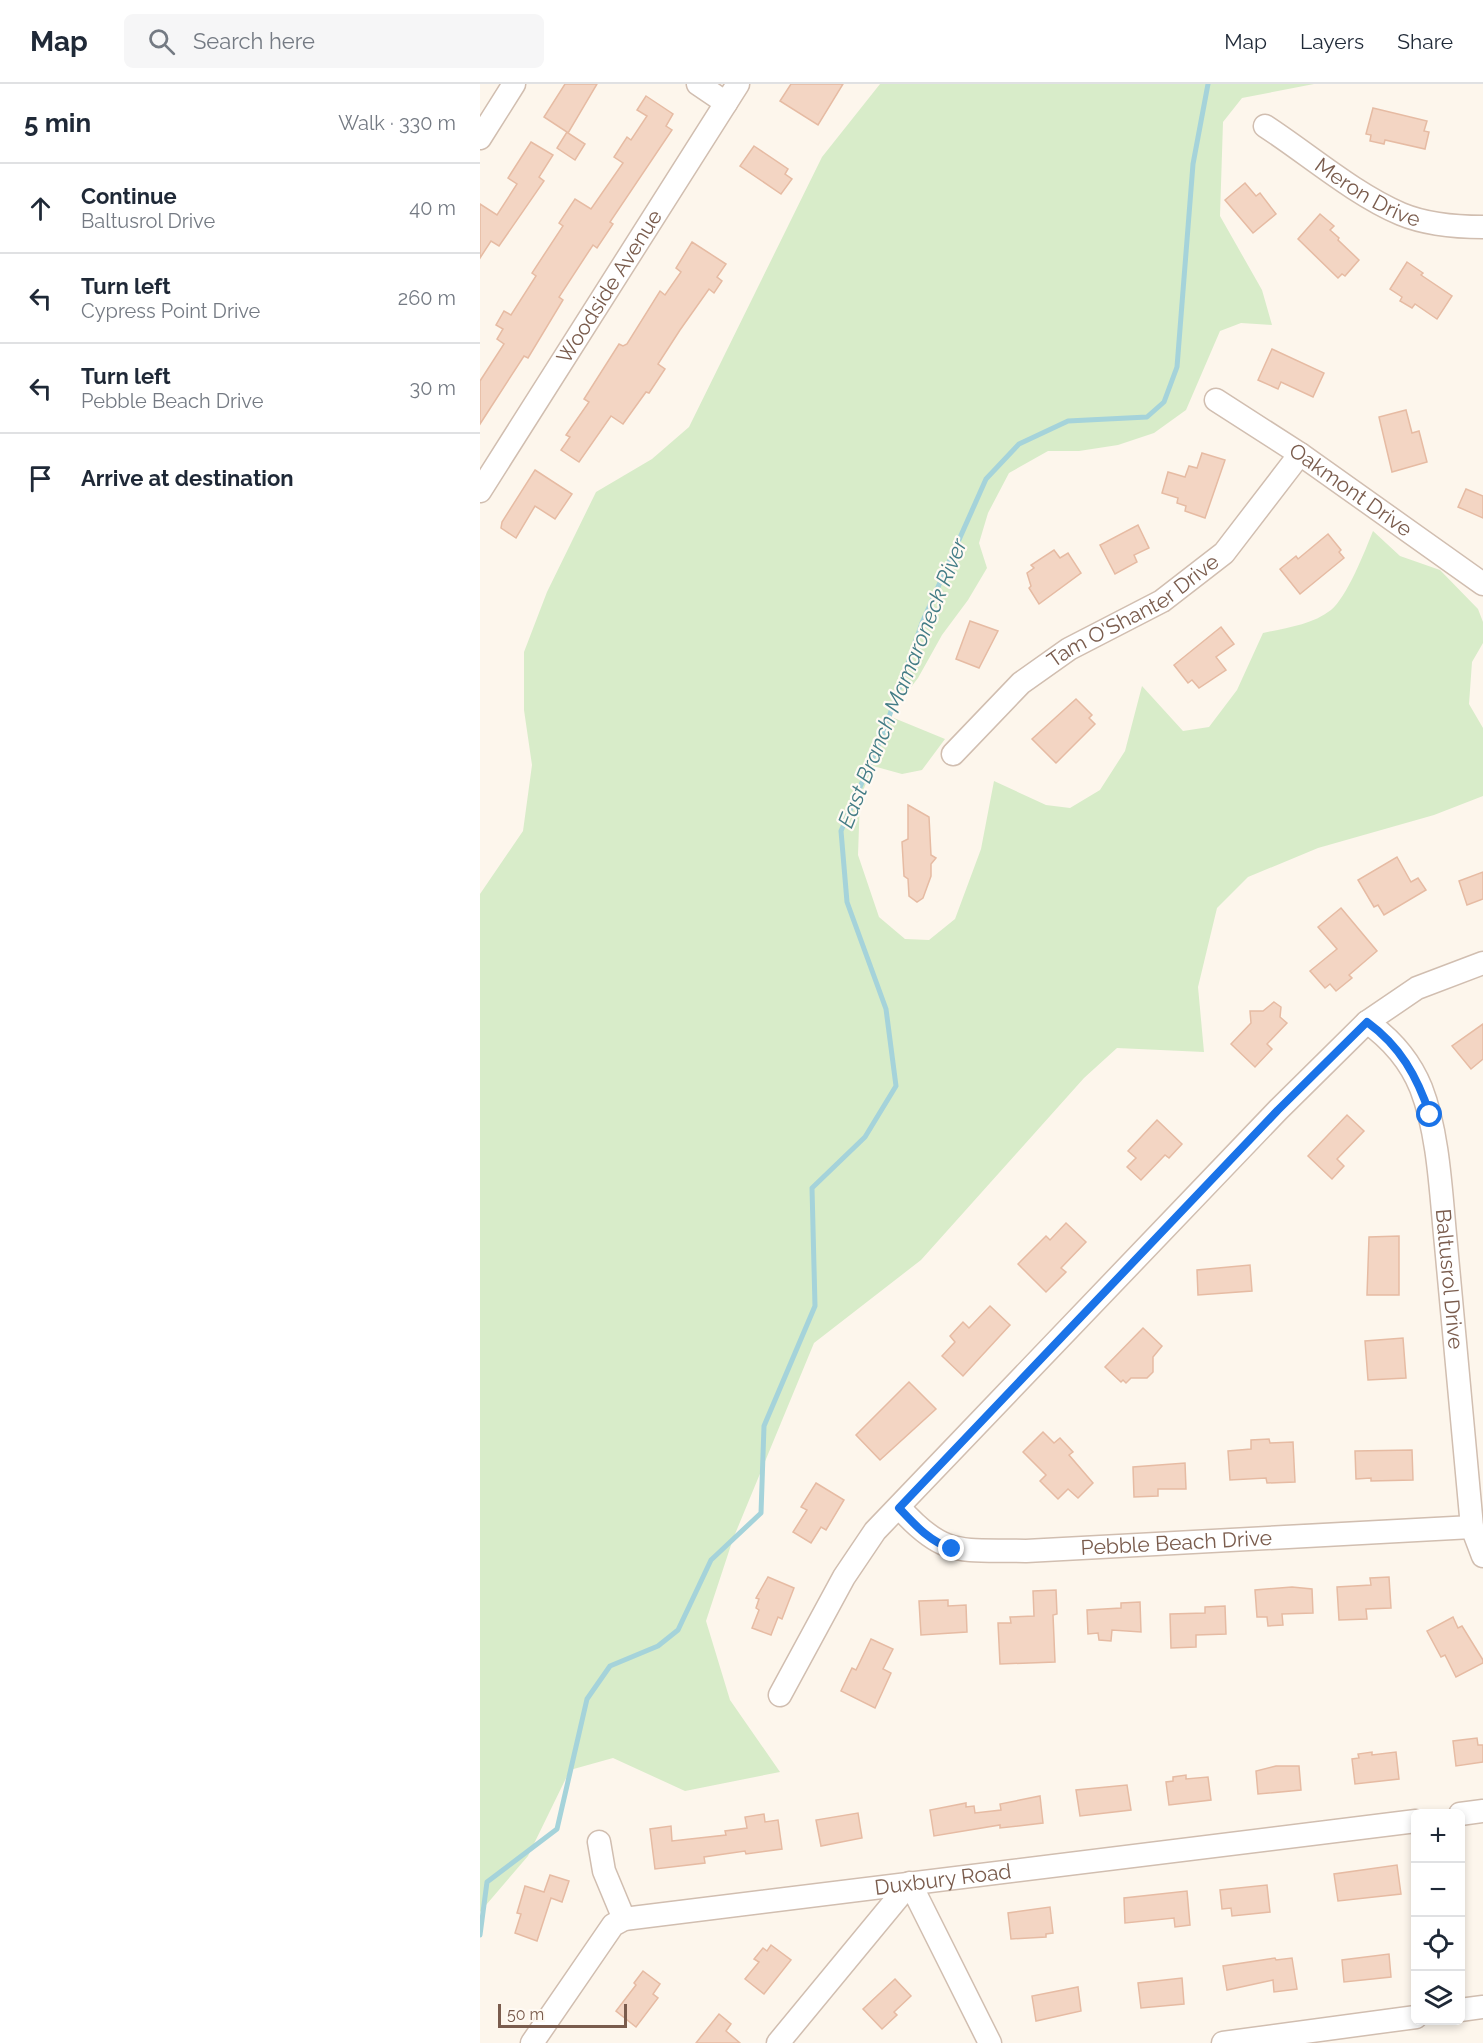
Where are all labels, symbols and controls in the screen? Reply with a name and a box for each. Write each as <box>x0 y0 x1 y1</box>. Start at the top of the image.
search box <box>124 14 544 68</box>
text: Map <box>30 25 88 58</box>
icon: search <box>145 25 178 58</box>
text: Search here <box>193 28 315 54</box>
text: Map <box>1224 29 1267 54</box>
text: Layers <box>1300 29 1364 54</box>
text: Share <box>1397 29 1453 54</box>
text: 5 min <box>24 108 91 138</box>
text: Walk · 330 m <box>338 111 456 135</box>
street label: Meron Drive <box>1310 152 1423 232</box>
text: Continue <box>81 183 177 209</box>
icon: ahead <box>24 192 57 225</box>
text: 40 m <box>409 196 456 220</box>
street label: Woodside Avenue <box>551 205 667 368</box>
text: Baltusrol Drive <box>81 209 215 233</box>
text: Turn left <box>81 273 171 299</box>
icon: left <box>24 282 57 315</box>
text: 260 m <box>398 286 456 310</box>
text: Cypress Point Drive <box>81 299 260 323</box>
text: Turn left <box>81 363 171 389</box>
icon: left <box>24 372 57 405</box>
text: 30 m <box>410 376 456 400</box>
text: Pebble Beach Drive <box>81 389 263 413</box>
street label: Oakmont Drive <box>1285 438 1417 542</box>
icon: arrive <box>24 462 57 495</box>
text: Arrive at destination <box>81 465 294 491</box>
water label: East Branch Mamaroneck River <box>832 533 973 831</box>
street label: Tam O'Shanter Drive <box>1042 549 1224 672</box>
route start <box>1416 1101 1442 1127</box>
street label: Baltusrol Drive <box>1431 1208 1469 1350</box>
street label: Pebble Beach Drive <box>1080 1525 1273 1560</box>
route end <box>938 1535 964 1561</box>
map controls <box>1411 1809 1465 2025</box>
button: + <box>1411 1809 1465 1863</box>
street label: Duxbury Road <box>873 1858 1013 1900</box>
button: − <box>1411 1863 1465 1917</box>
button: locate <box>1411 1917 1465 1971</box>
button: layers <box>1411 1971 1465 2025</box>
scale bar <box>498 2001 627 2028</box>
text: 50 m <box>507 2005 544 2024</box>

